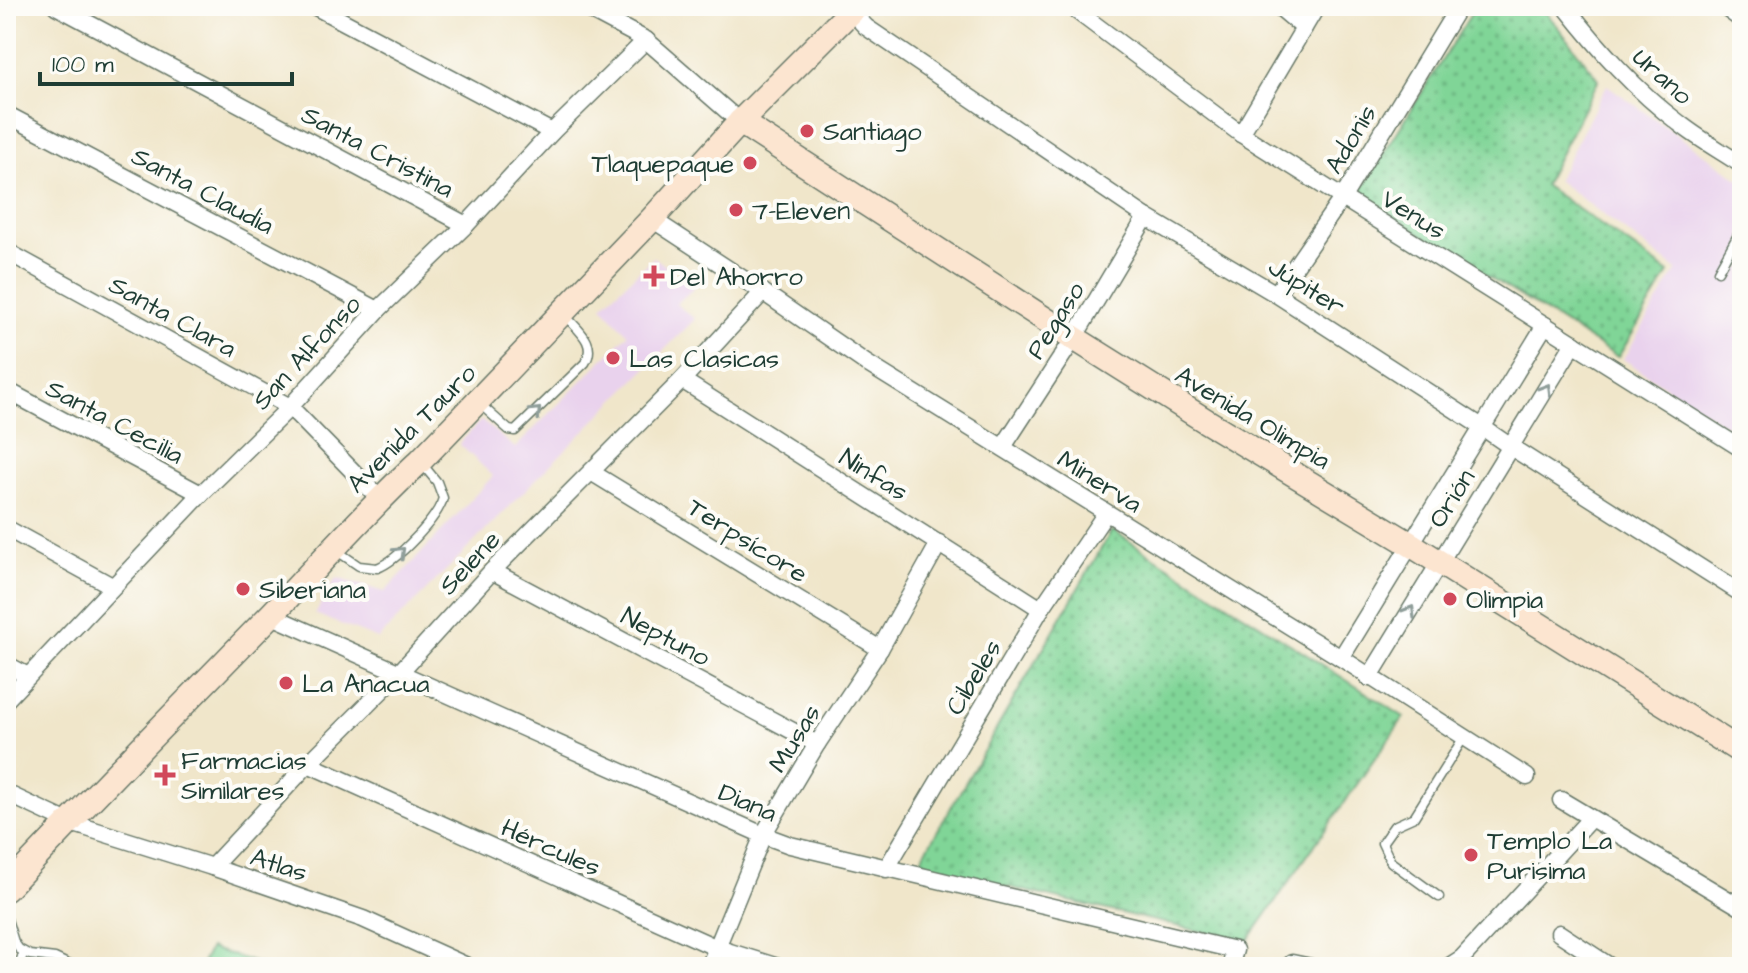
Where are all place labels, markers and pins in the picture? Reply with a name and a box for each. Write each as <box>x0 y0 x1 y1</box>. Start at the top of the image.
place label: Santiago <box>823 114 922 152</box>
marker: Santiago <box>798 122 816 140</box>
place label: Tlaquepaque <box>592 146 734 182</box>
marker: Tlaquepaque <box>741 154 759 172</box>
place label: 7-Eleven <box>752 193 850 229</box>
marker: 7-Eleven <box>727 201 745 219</box>
place label: Del Ahorro <box>670 259 803 295</box>
marker: Del Ahorro <box>645 267 663 285</box>
place label: Las Clasicas <box>629 341 779 377</box>
marker: Las Clasicas <box>604 349 622 367</box>
place label: Siberiana <box>259 572 366 608</box>
marker: Siberiana <box>234 580 252 598</box>
place label: Olimpia <box>1466 582 1543 618</box>
marker: Olimpia <box>1441 590 1459 608</box>
place label: La Anacua <box>302 666 429 702</box>
marker: La Anacua <box>277 674 295 692</box>
place label: Farmacias Similares <box>181 743 307 809</box>
marker: Farmacias Similares <box>156 766 174 784</box>
place label: Templo La Purisima <box>1487 823 1612 889</box>
marker: Templo La Purisima <box>1462 846 1480 864</box>

